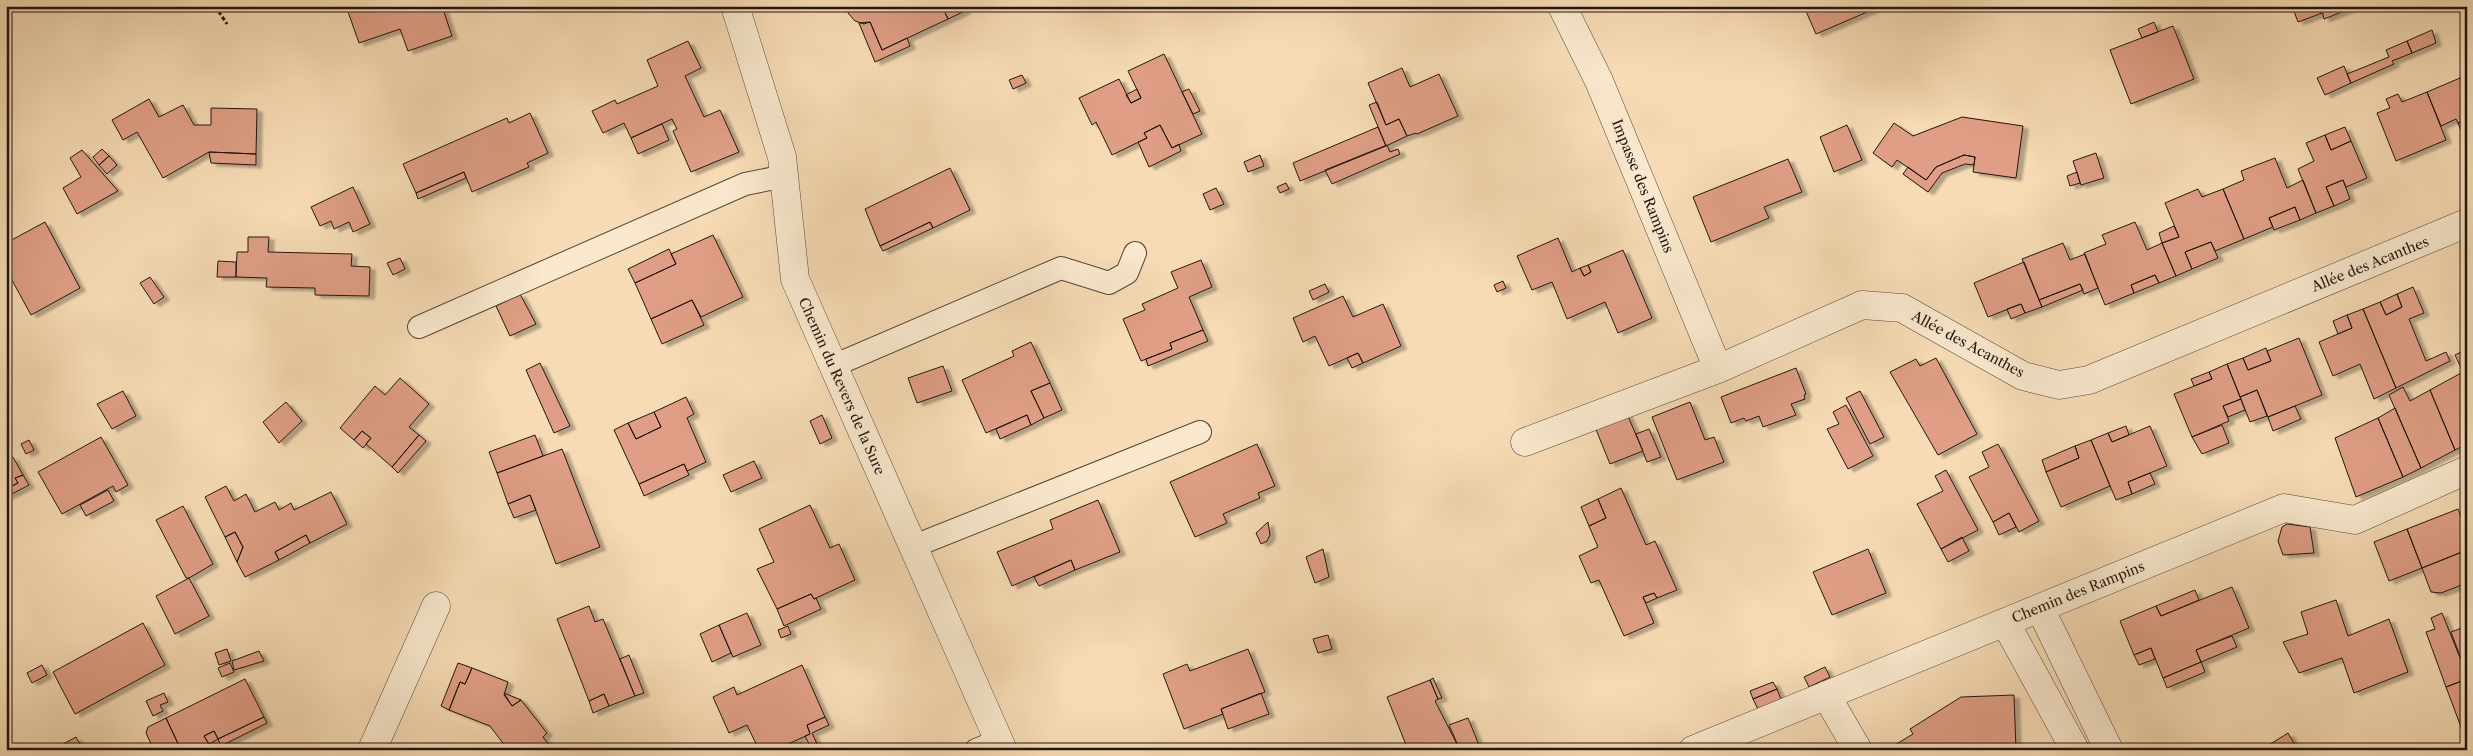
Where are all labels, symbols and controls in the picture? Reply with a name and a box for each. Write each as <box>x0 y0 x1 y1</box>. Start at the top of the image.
street label: Impasse des Rampins <box>1608 116 1678 256</box>
street label: Allée des Acanthes <box>2308 232 2431 296</box>
street label: Chemin du Revers de la Sure <box>795 294 889 478</box>
street label: Allée des Acanthes <box>1908 306 2027 381</box>
street label: Chemin des Rampins <box>2009 557 2147 627</box>

